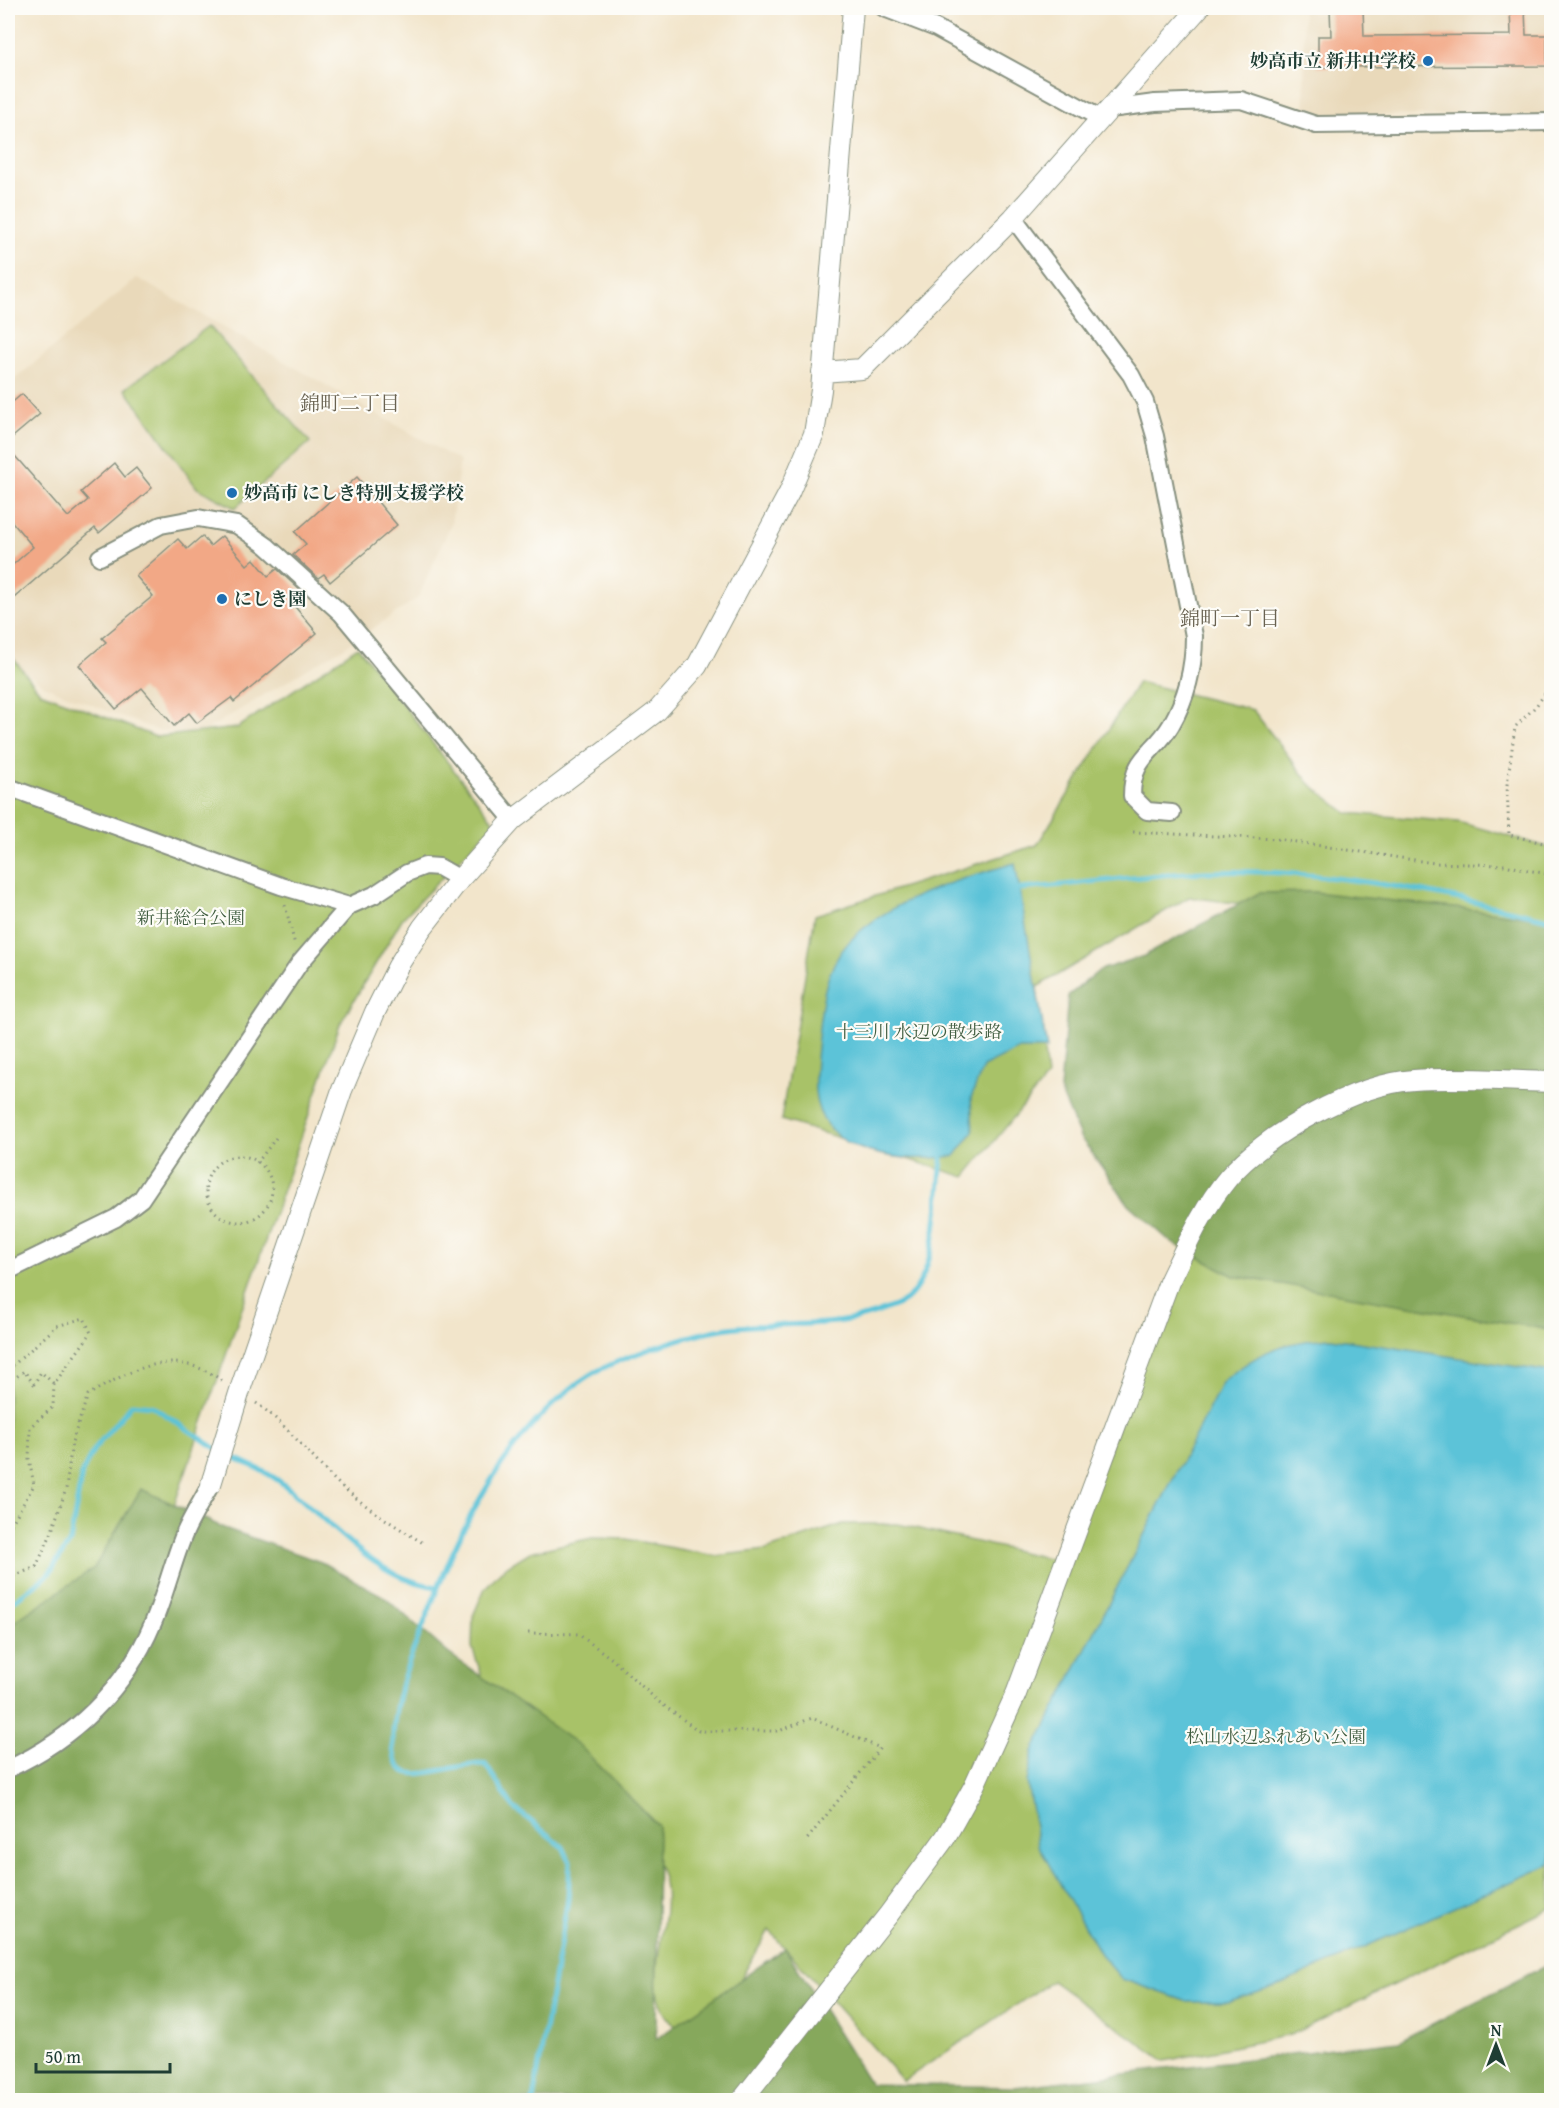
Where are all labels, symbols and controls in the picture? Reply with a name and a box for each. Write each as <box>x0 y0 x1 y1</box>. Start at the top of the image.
place label: 妙高市立 新井中学校 <box>1250 47 1416 74</box>
marker: 妙高市立 新井中学校 <box>1421 54 1435 68</box>
district label: 錦町二丁目 <box>300 388 400 417</box>
place label: 妙高市 にしき特別支援学校 <box>244 479 464 506</box>
marker: 妙高市 にしき特別支援学校 <box>225 486 239 500</box>
place label: にしき園 <box>234 585 306 612</box>
marker: にしき園 <box>215 592 229 606</box>
district label: 錦町一丁目 <box>1180 603 1280 632</box>
park label: 新井総合公園 <box>137 904 245 931</box>
park label: 十三川 水辺の散歩路 <box>836 1018 1002 1045</box>
park label: 松山水辺ふれあい公園 <box>1186 1723 1366 1750</box>
north arrow <box>1466 2015 1526 2075</box>
text: N <box>1491 2018 1502 2042</box>
scale bar <box>36 2036 170 2074</box>
text: 50 m <box>45 2043 81 2070</box>

